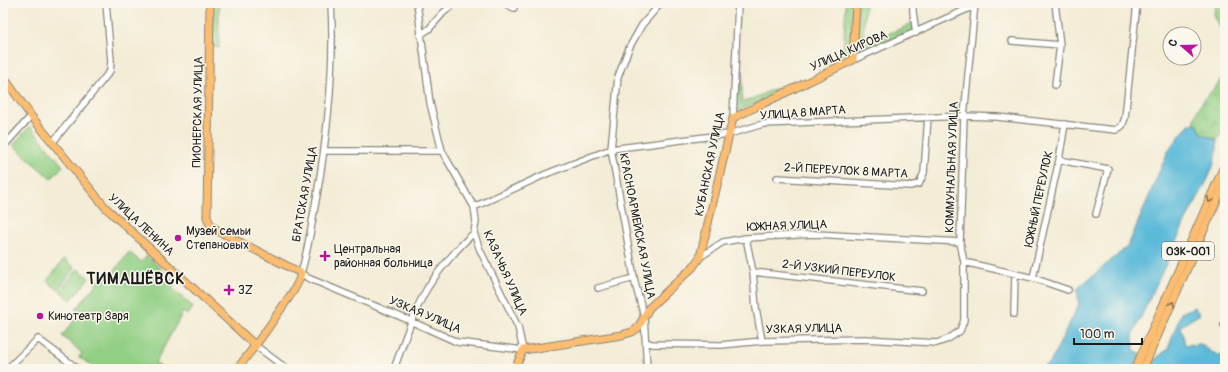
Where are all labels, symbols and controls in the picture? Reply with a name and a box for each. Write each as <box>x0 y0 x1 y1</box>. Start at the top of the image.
north arrow <box>1162 26 1202 66</box>
street label: УЛИЦА КИРОВА <box>808 27 890 75</box>
text: С <box>1166 37 1180 48</box>
street label: ПИОНЕРСКАЯ УЛИЦА <box>190 56 206 168</box>
street label: КОММУНАЛЬНАЯ УЛИЦА <box>942 101 962 233</box>
street label: УЛИЦА 8 МАРТА <box>760 103 847 123</box>
street label: КУБАНСКАЯ УЛИЦА <box>692 110 728 218</box>
street label: БРАТСКАЯ УЛИЦА <box>289 145 321 243</box>
street label: ЮЖНЫЙ ПЕРЕУЛОК <box>1021 149 1057 249</box>
street label: КРАСНОАРМЕЙСКАЯ УЛИЦА <box>615 152 659 301</box>
street label: 2-Й ПЕРЕУЛОК 8 МАРТА <box>784 160 909 182</box>
street label: УЛИЦА ЛЕНИНА <box>105 191 177 259</box>
one-way arrow <box>1207 196 1215 204</box>
street label: ЮЖНАЯ УЛИЦА <box>747 217 828 235</box>
place label: Музей семьи Степановых <box>186 224 251 253</box>
street label: КАЗАЧЬЯ УЛИЦА <box>480 228 531 318</box>
marker: Музей семьи Степановых <box>173 233 183 243</box>
place label: Центральная районная больница <box>334 242 433 271</box>
road number: 03К-001 <box>1162 242 1214 260</box>
marker: Центральная районная больница <box>319 250 331 262</box>
street label: 2-Й УЗКИЙ ПЕРЕУЛОК <box>781 257 897 285</box>
district label: ТИМАШЁВСК <box>86 269 185 289</box>
place label: 3Z <box>238 283 253 298</box>
marker: 3Z <box>223 284 235 296</box>
street label: УЗКАЯ УЛИЦА <box>387 293 463 337</box>
one-way arrow <box>1167 300 1175 308</box>
place label: Кинотеатр Заря <box>48 309 129 324</box>
marker: Кинотеатр Заря <box>35 311 45 321</box>
scale bar <box>1074 320 1142 346</box>
street label: УЗКАЯ УЛИЦА <box>766 321 843 337</box>
text: 100 m <box>1080 327 1115 342</box>

